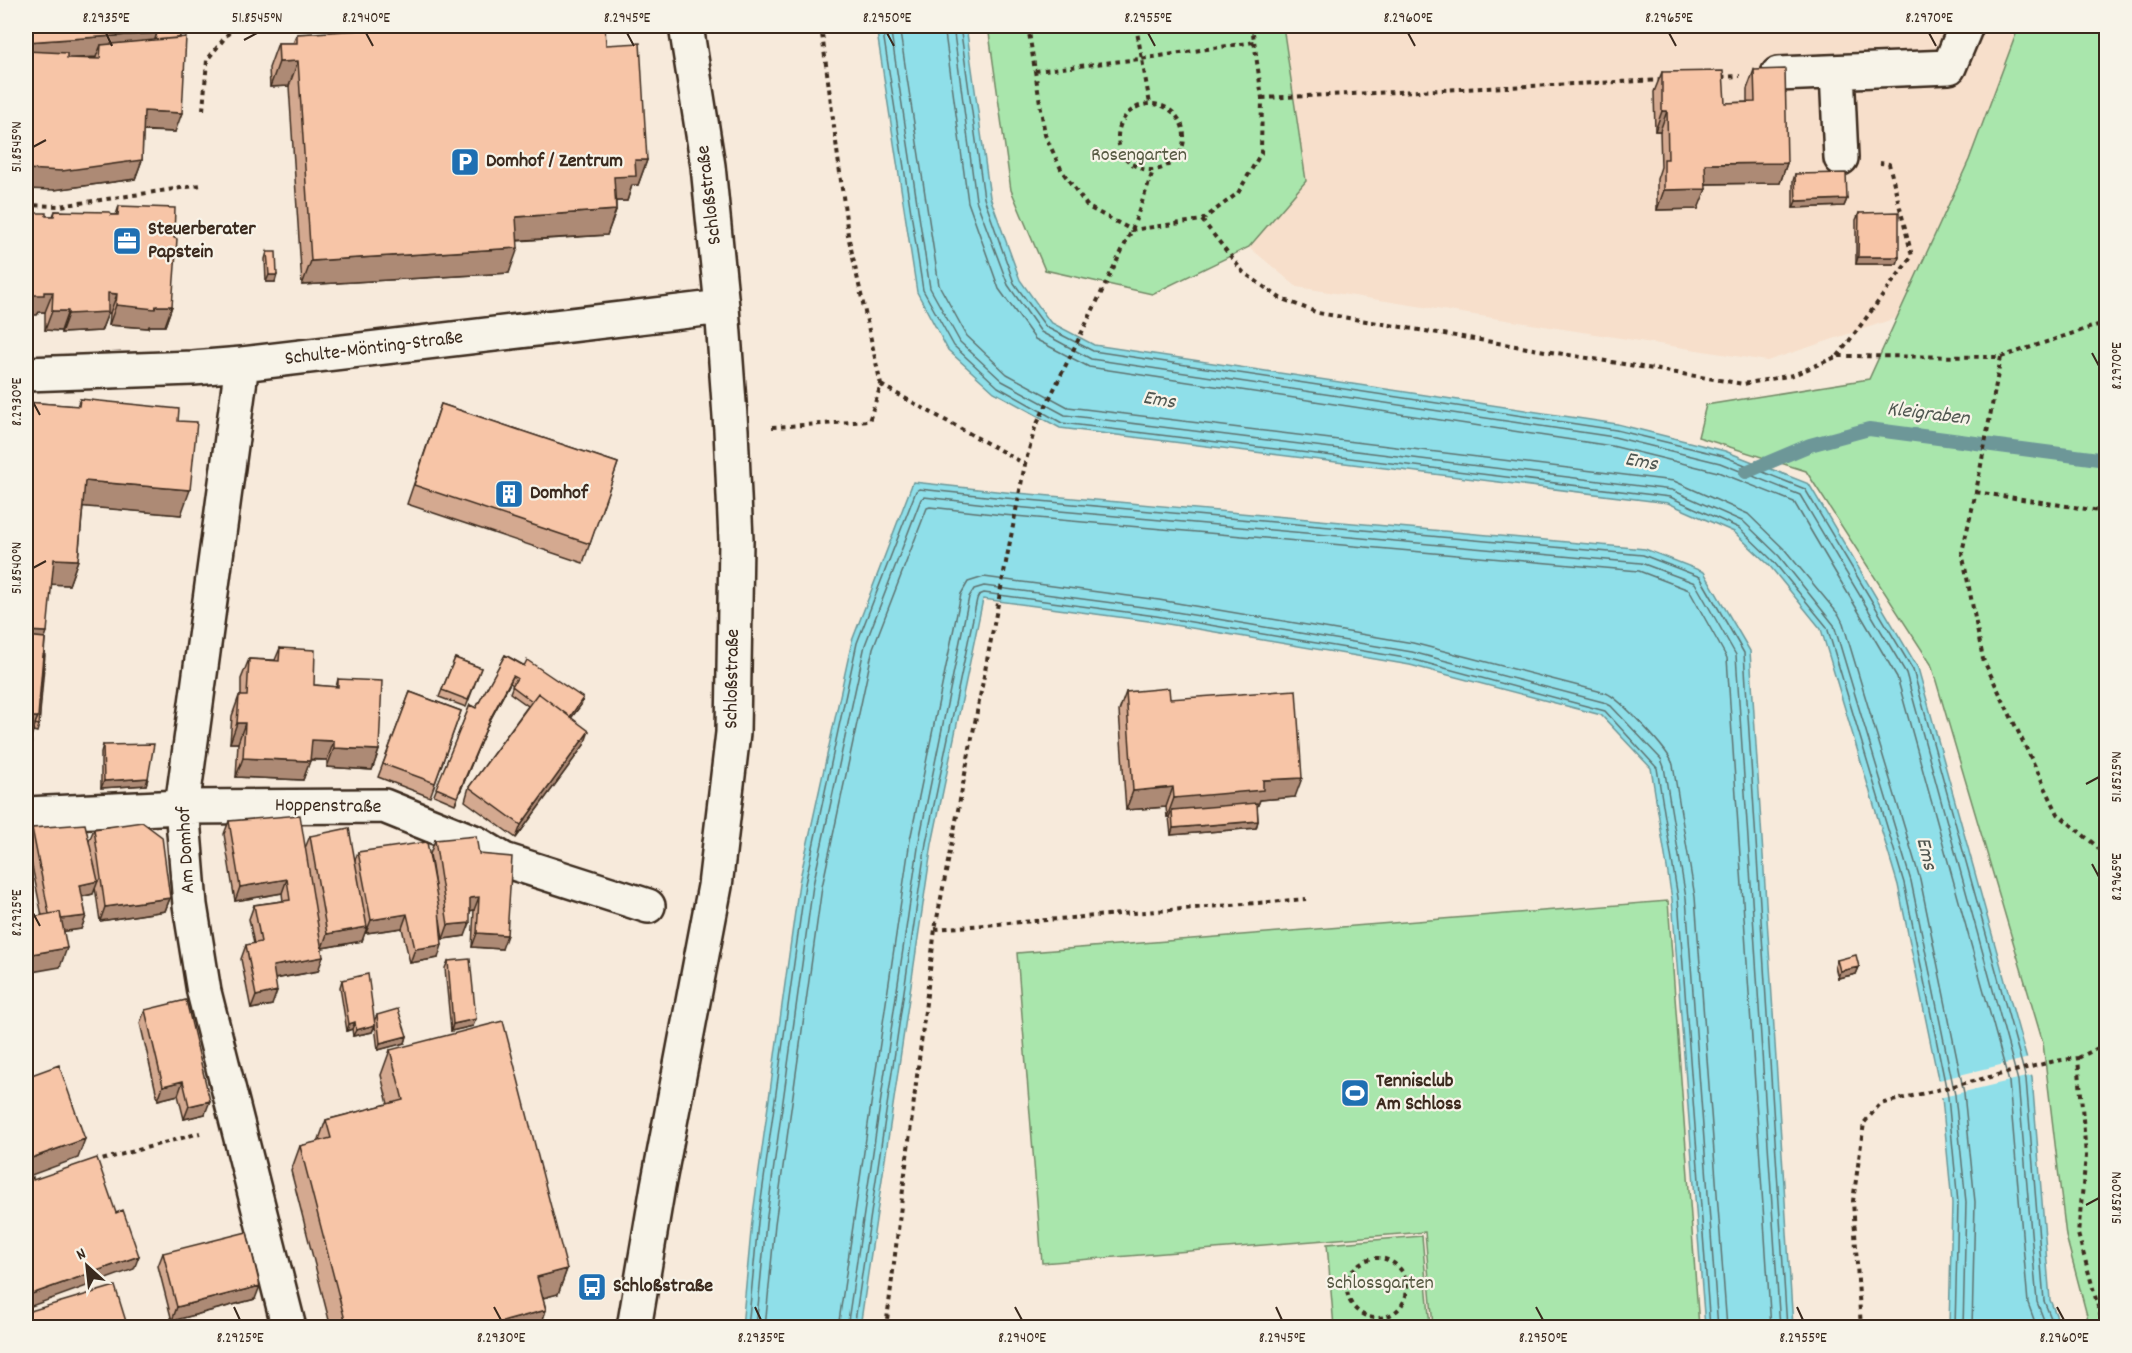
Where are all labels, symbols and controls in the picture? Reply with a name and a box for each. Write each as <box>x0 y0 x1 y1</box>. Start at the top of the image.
text: 8.2935°E <box>82 8 130 30</box>
text: 51.8545°N <box>231 8 283 30</box>
text: 8.2940°E <box>342 8 390 30</box>
text: 8.2945°E <box>604 8 651 30</box>
text: 8.2950°E <box>863 8 912 30</box>
text: 8.2955°E <box>1124 8 1172 30</box>
text: 8.2960°E <box>1383 8 1433 30</box>
text: 8.2965°E <box>1645 8 1693 30</box>
text: 8.2970°E <box>1905 8 1953 30</box>
text: 51.8545°N <box>7 121 29 173</box>
park label: Rosengarten <box>1091 142 1187 170</box>
street label: Schloßstraße <box>690 143 730 246</box>
parking icon: Domhof / Zentrum <box>449 146 481 178</box>
place label: Domhof / Zentrum <box>486 148 623 176</box>
place label: Steuerberater Papstein <box>148 216 256 267</box>
office icon: Steuerberater Papstein <box>111 225 143 257</box>
street label: Schulte-Mönting-Straße <box>283 324 465 374</box>
text: 8.2970°E <box>2107 342 2129 390</box>
text: 8.2930°E <box>7 378 29 426</box>
water label: Ems <box>1140 384 1179 419</box>
water label: Kleigraben <box>1885 395 1972 435</box>
water label: Ems <box>1622 445 1661 481</box>
building icon: Domhof <box>493 478 525 510</box>
place label: Domhof <box>530 480 589 508</box>
text: 51.8540°N <box>7 542 29 594</box>
street label: Schloßstraße <box>718 629 748 729</box>
text: 51.8525°N <box>2107 751 2129 803</box>
street label: Hoppenstraße <box>274 792 382 822</box>
street label: Am Domhof <box>171 805 203 894</box>
water label: Ems <box>1906 834 1944 875</box>
text: 8.2965°E <box>2107 853 2129 901</box>
text: 8.2925°E <box>7 889 29 937</box>
place label: Tennisclub Am Schloss <box>1376 1068 1462 1119</box>
sports icon: Tennisclub Am Schloss <box>1339 1077 1371 1109</box>
text: 51.8520°N <box>2107 1172 2129 1224</box>
north arrow <box>57 1236 117 1296</box>
text: N <box>73 1243 90 1267</box>
park label: Schlossgarten <box>1326 1270 1434 1298</box>
bus stop icon: Schloßstraße <box>576 1271 608 1303</box>
place label: Schloßstraße <box>613 1273 713 1301</box>
text: 8.2925°E <box>216 1328 264 1350</box>
text: 8.2930°E <box>477 1328 525 1350</box>
text: 8.2935°E <box>737 1328 785 1350</box>
text: 8.2940°E <box>998 1328 1046 1350</box>
text: 8.2945°E <box>1259 1328 1306 1350</box>
text: 8.2950°E <box>1519 1328 1568 1350</box>
text: 8.2955°E <box>1779 1328 1827 1350</box>
text: 8.2960°E <box>2039 1328 2089 1350</box>

